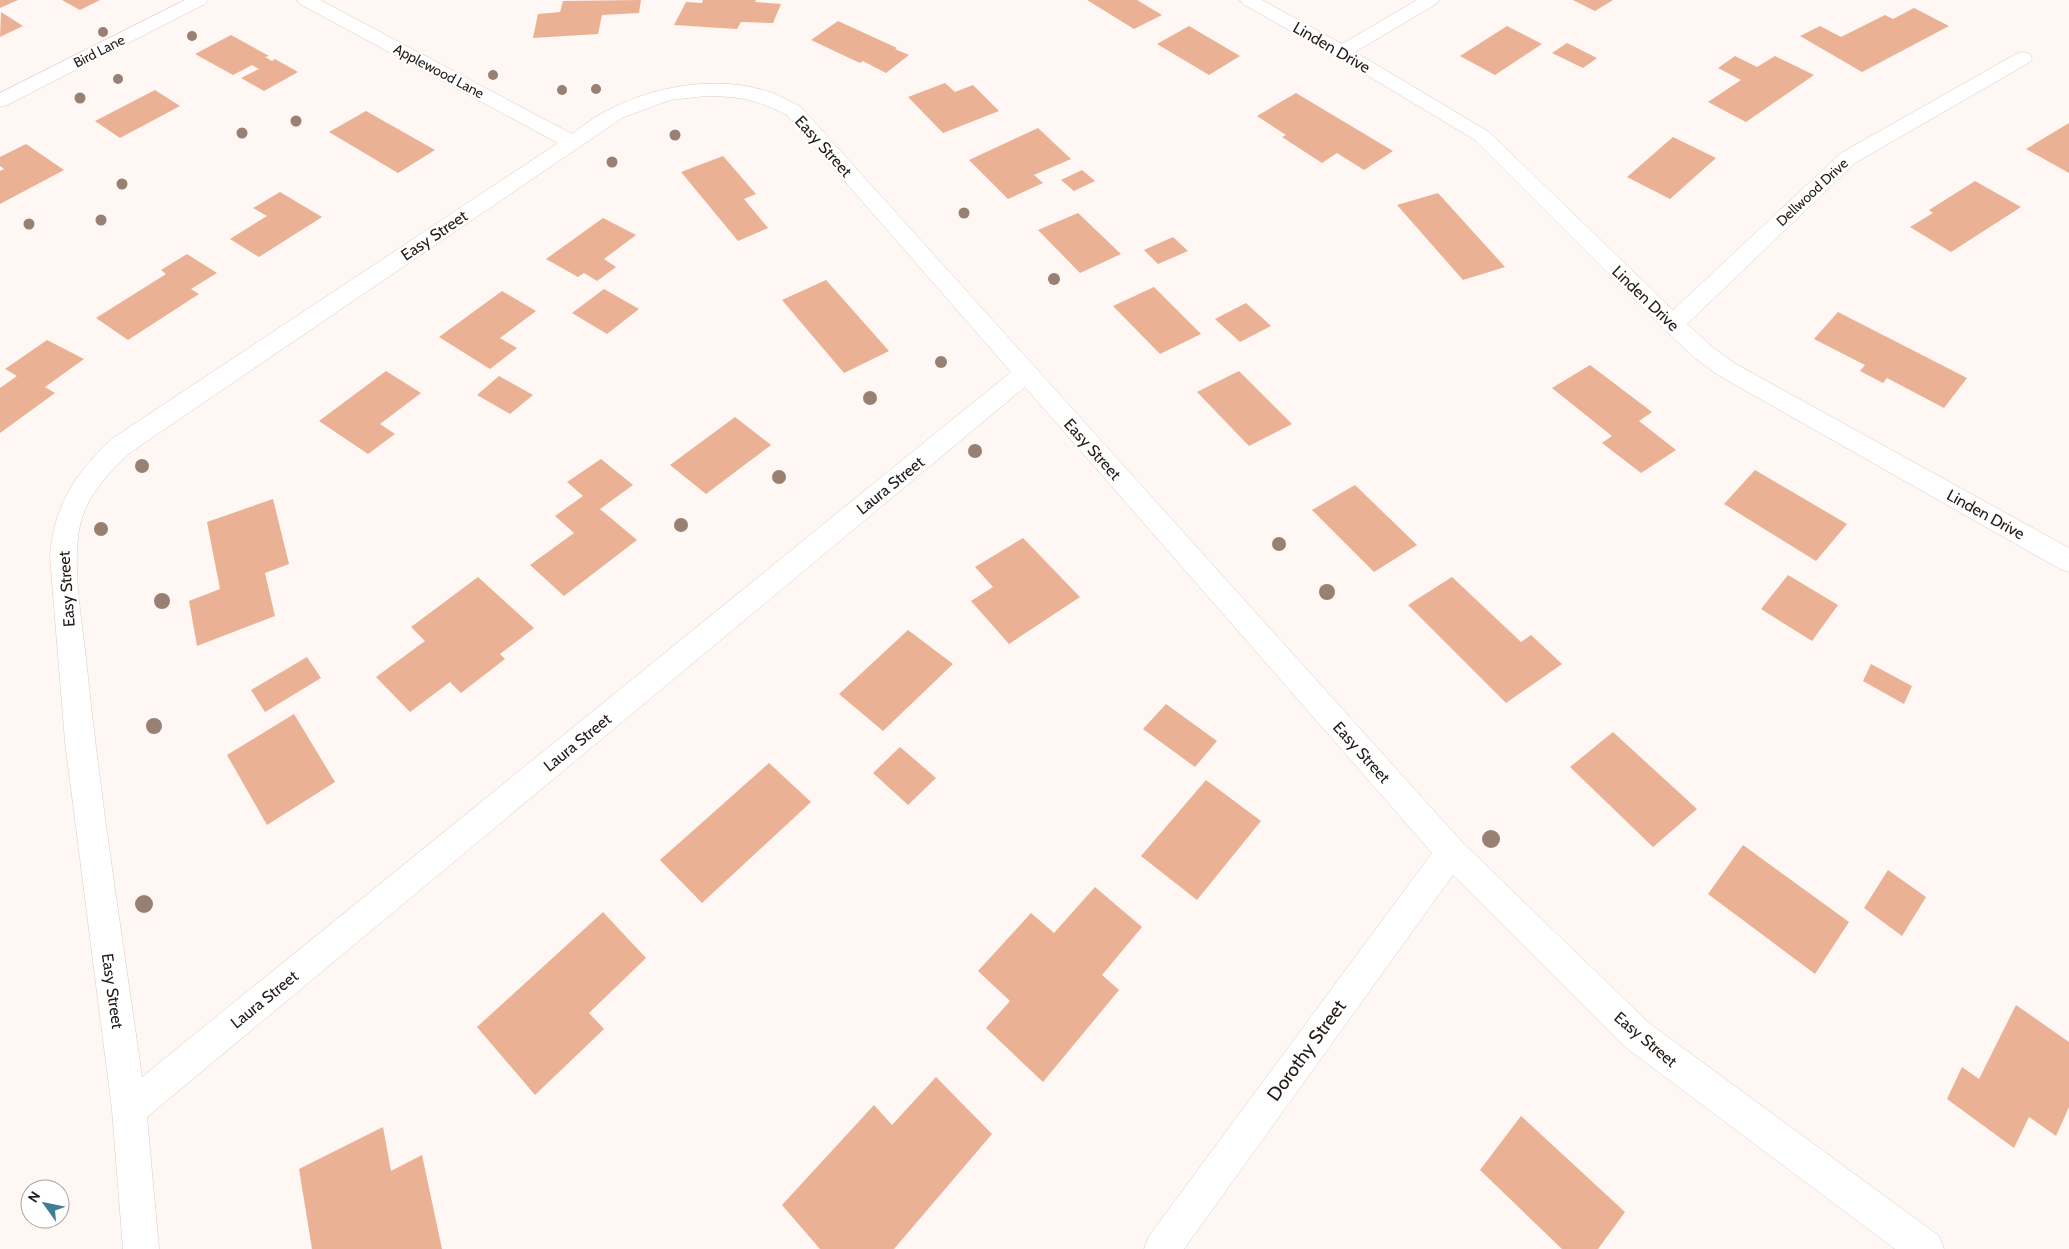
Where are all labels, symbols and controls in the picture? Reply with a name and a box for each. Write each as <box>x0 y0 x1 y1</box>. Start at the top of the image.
street label: Linden Drive <box>1290 18 1374 77</box>
street label: Bird Lane <box>70 30 128 72</box>
street label: Applewood Lane <box>391 40 487 102</box>
street label: Easy Street <box>791 112 857 181</box>
street label: Dellwood Drive <box>1772 154 1852 230</box>
street label: Easy Street <box>397 206 472 265</box>
street label: Linden Drive <box>1608 262 1683 335</box>
street label: Easy Street <box>1060 415 1126 484</box>
street label: Laura Street <box>853 452 928 518</box>
street label: Linden Drive <box>1944 485 2028 544</box>
street label: Easy Street <box>54 550 79 628</box>
street label: Laura Street <box>540 709 615 775</box>
street label: Easy Street <box>1329 718 1395 787</box>
street label: Easy Street <box>98 952 127 1031</box>
street label: Laura Street <box>227 966 302 1032</box>
street label: Dorothy Street <box>1262 995 1351 1105</box>
street label: Easy Street <box>1610 1008 1681 1071</box>
north arrow <box>20 1179 70 1229</box>
text: N <box>24 1188 44 1206</box>

